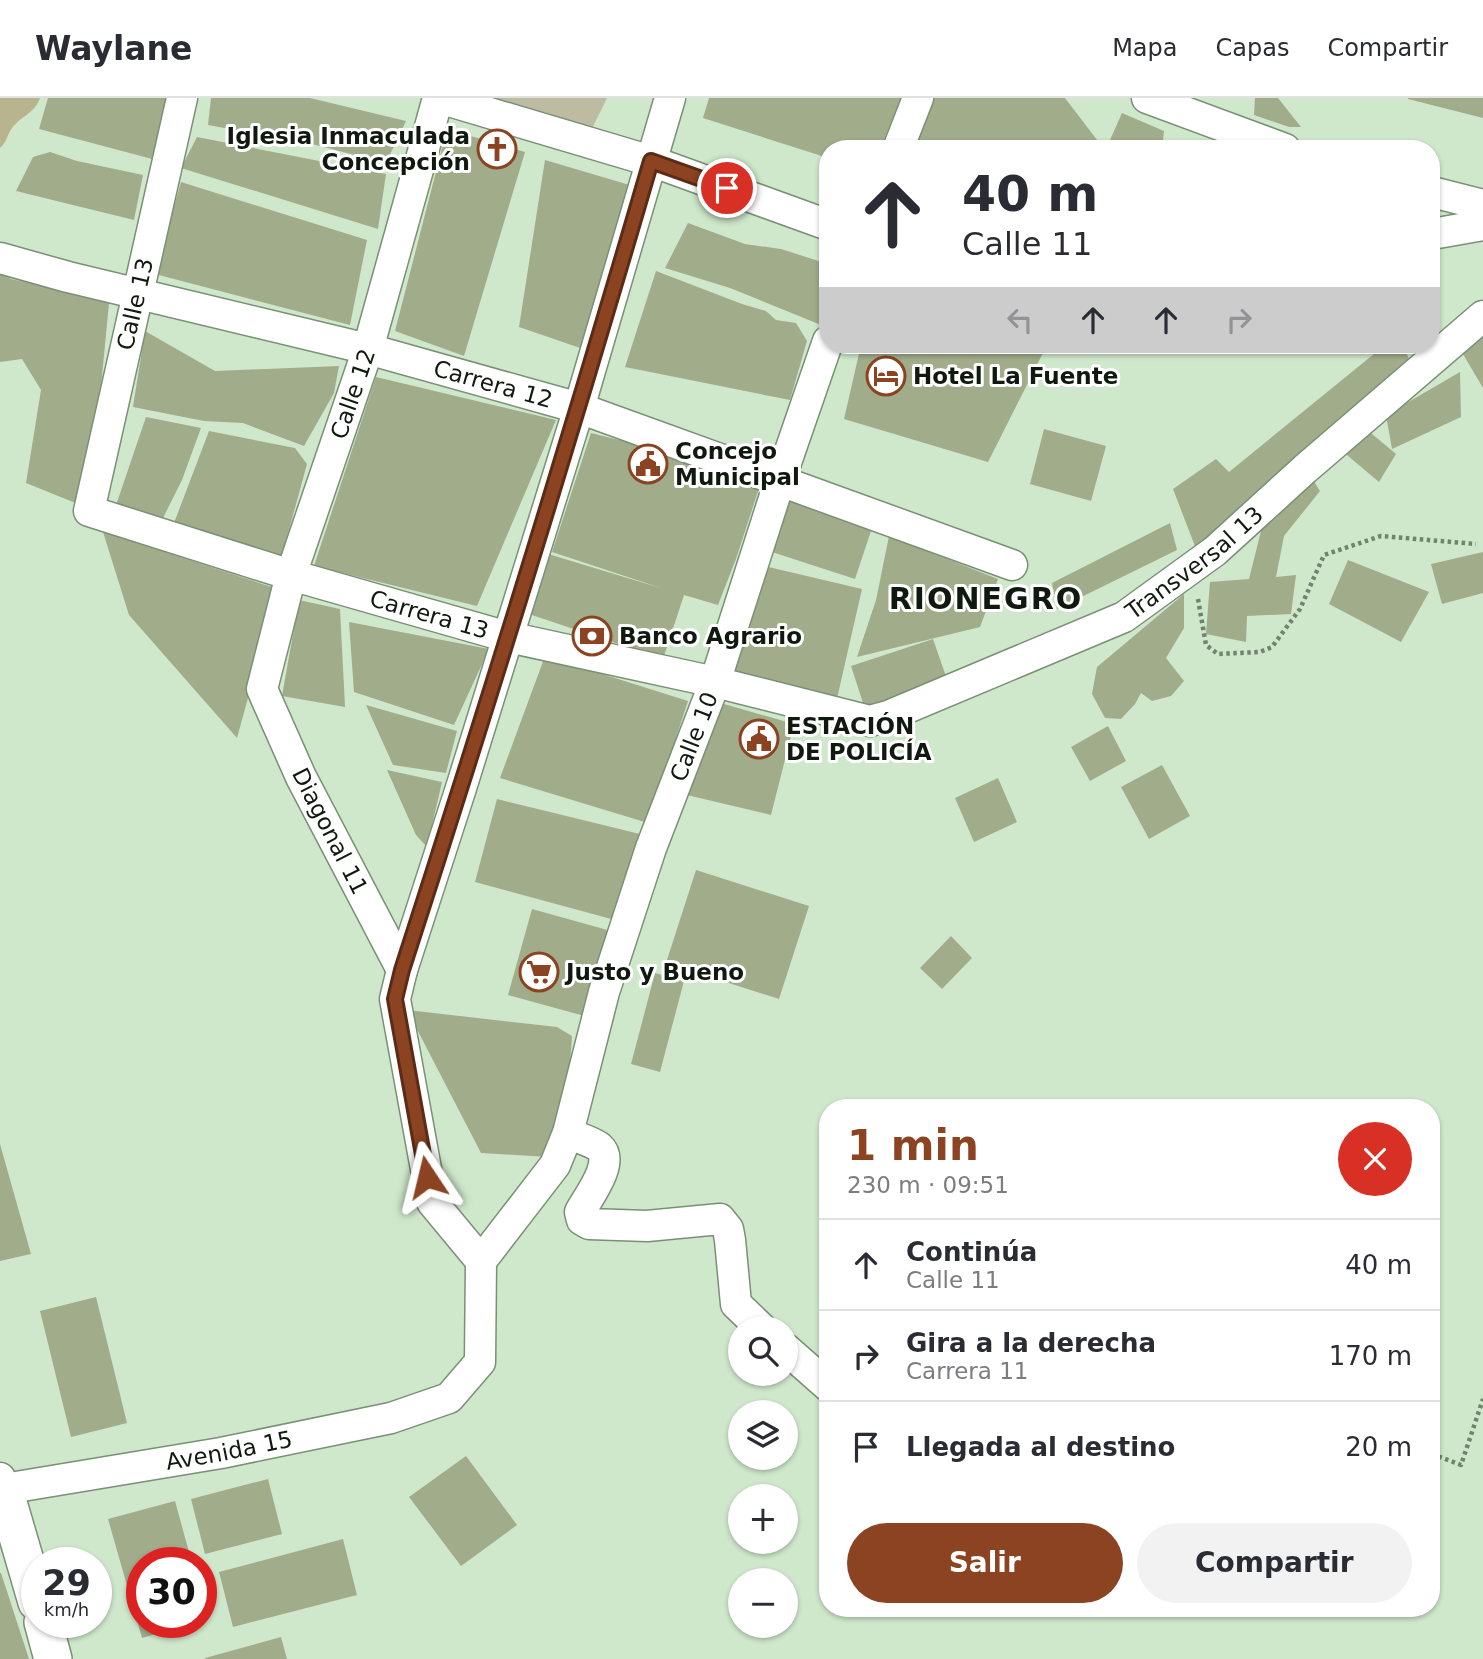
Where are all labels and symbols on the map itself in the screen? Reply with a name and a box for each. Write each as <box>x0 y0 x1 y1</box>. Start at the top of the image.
place label: Iglesia Inmaculada Concepción <box>227 123 470 175</box>
church icon: Iglesia Inmaculada Concepción <box>476 128 518 170</box>
pin <box>697 158 757 218</box>
street label: Calle 13 <box>112 255 158 353</box>
street label: Calle 12 <box>325 345 380 442</box>
street label: Carrera 12 <box>431 355 556 413</box>
hotel icon: Hotel La Fuente <box>865 355 907 397</box>
place label: Hotel La Fuente <box>913 363 1118 389</box>
place label: Concejo Municipal <box>675 438 800 490</box>
public building icon: Concejo Municipal <box>627 443 669 485</box>
street label: Transversal 13 <box>1120 501 1268 625</box>
district label: RIONEGRO <box>889 581 1083 616</box>
street label: Carrera 13 <box>367 585 492 644</box>
bank icon: Banco Agrario <box>571 615 613 657</box>
place label: Banco Agrario <box>619 623 802 649</box>
street label: Calle 10 <box>665 688 723 785</box>
place label: ESTACIÓN DE POLICÍA <box>786 712 932 765</box>
public building icon: ESTACIÓN DE POLICÍA <box>738 718 780 760</box>
street label: Diagonal 11 <box>287 763 373 899</box>
supermarket icon: Justo y Bueno <box>518 951 560 993</box>
place label: Justo y Bueno <box>564 959 744 985</box>
position arrow <box>390 1140 464 1214</box>
street label: Avenida 15 <box>164 1426 295 1475</box>
speed limit sign: 30 <box>126 1547 217 1638</box>

